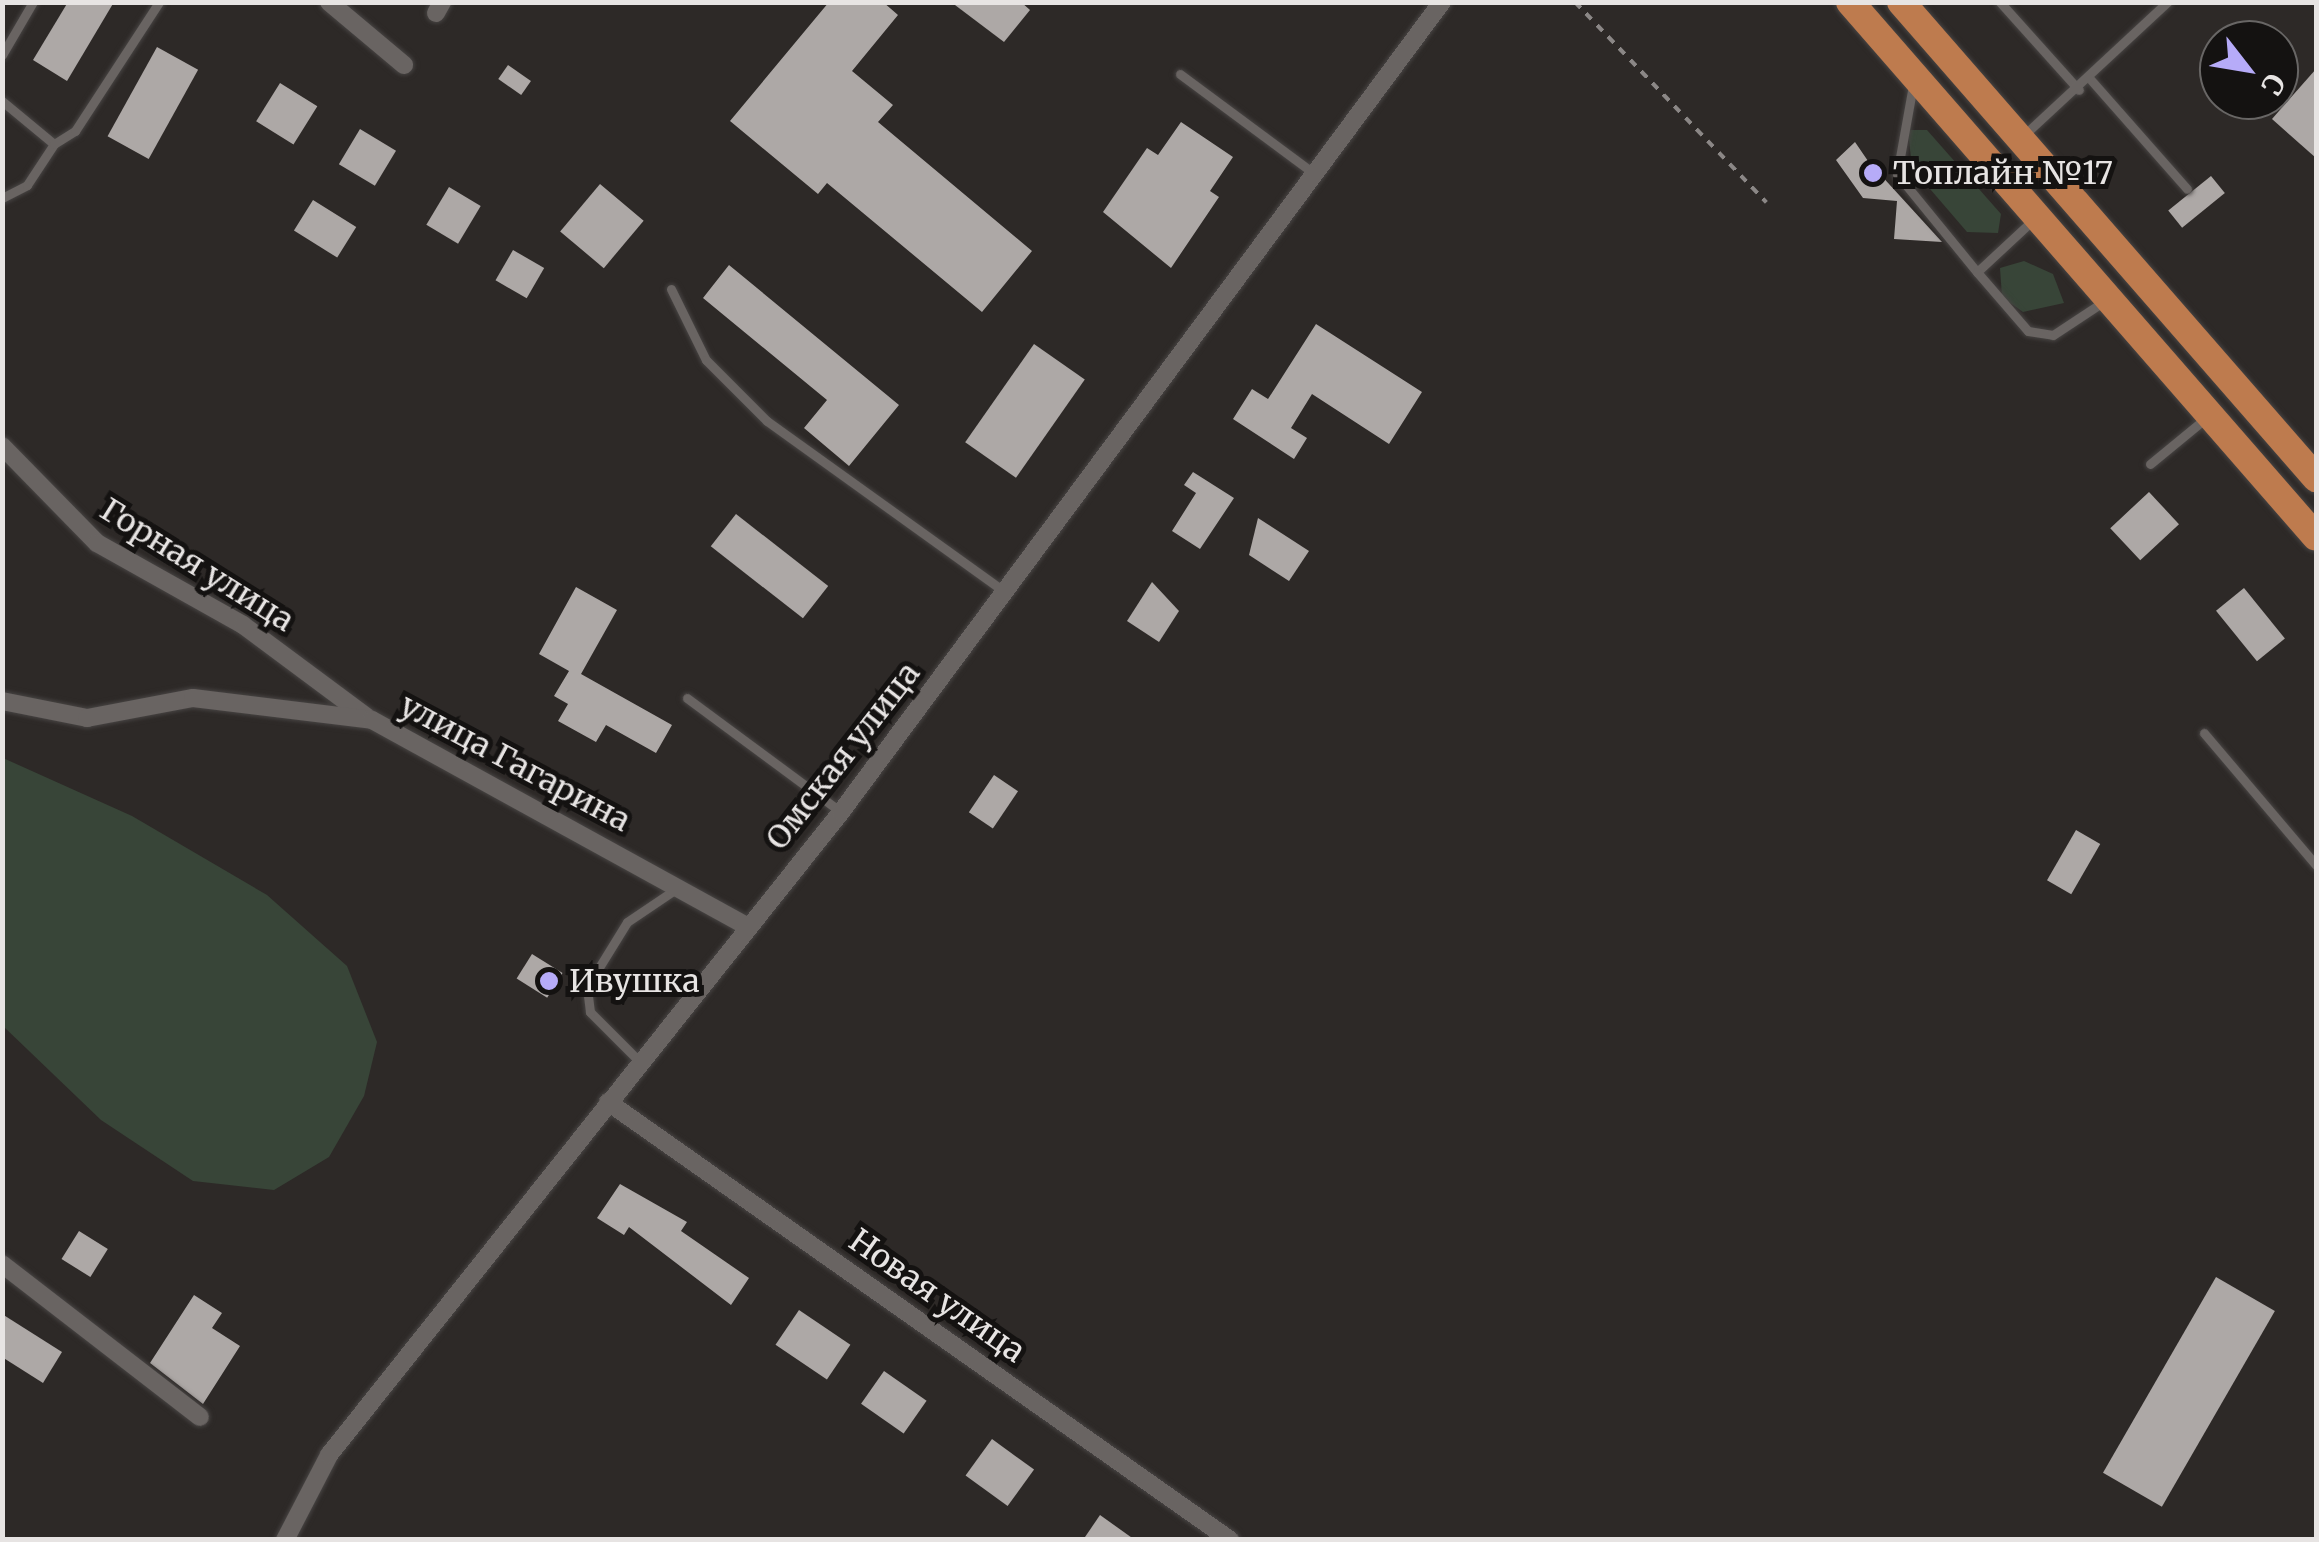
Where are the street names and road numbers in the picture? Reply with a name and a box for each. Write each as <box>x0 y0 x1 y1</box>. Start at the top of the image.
street label: Горная улица <box>93 490 301 640</box>
street label: Омская улица <box>758 655 928 857</box>
street label: улица Гагарина <box>393 686 637 840</box>
street label: Новая улица <box>842 1221 1032 1371</box>

